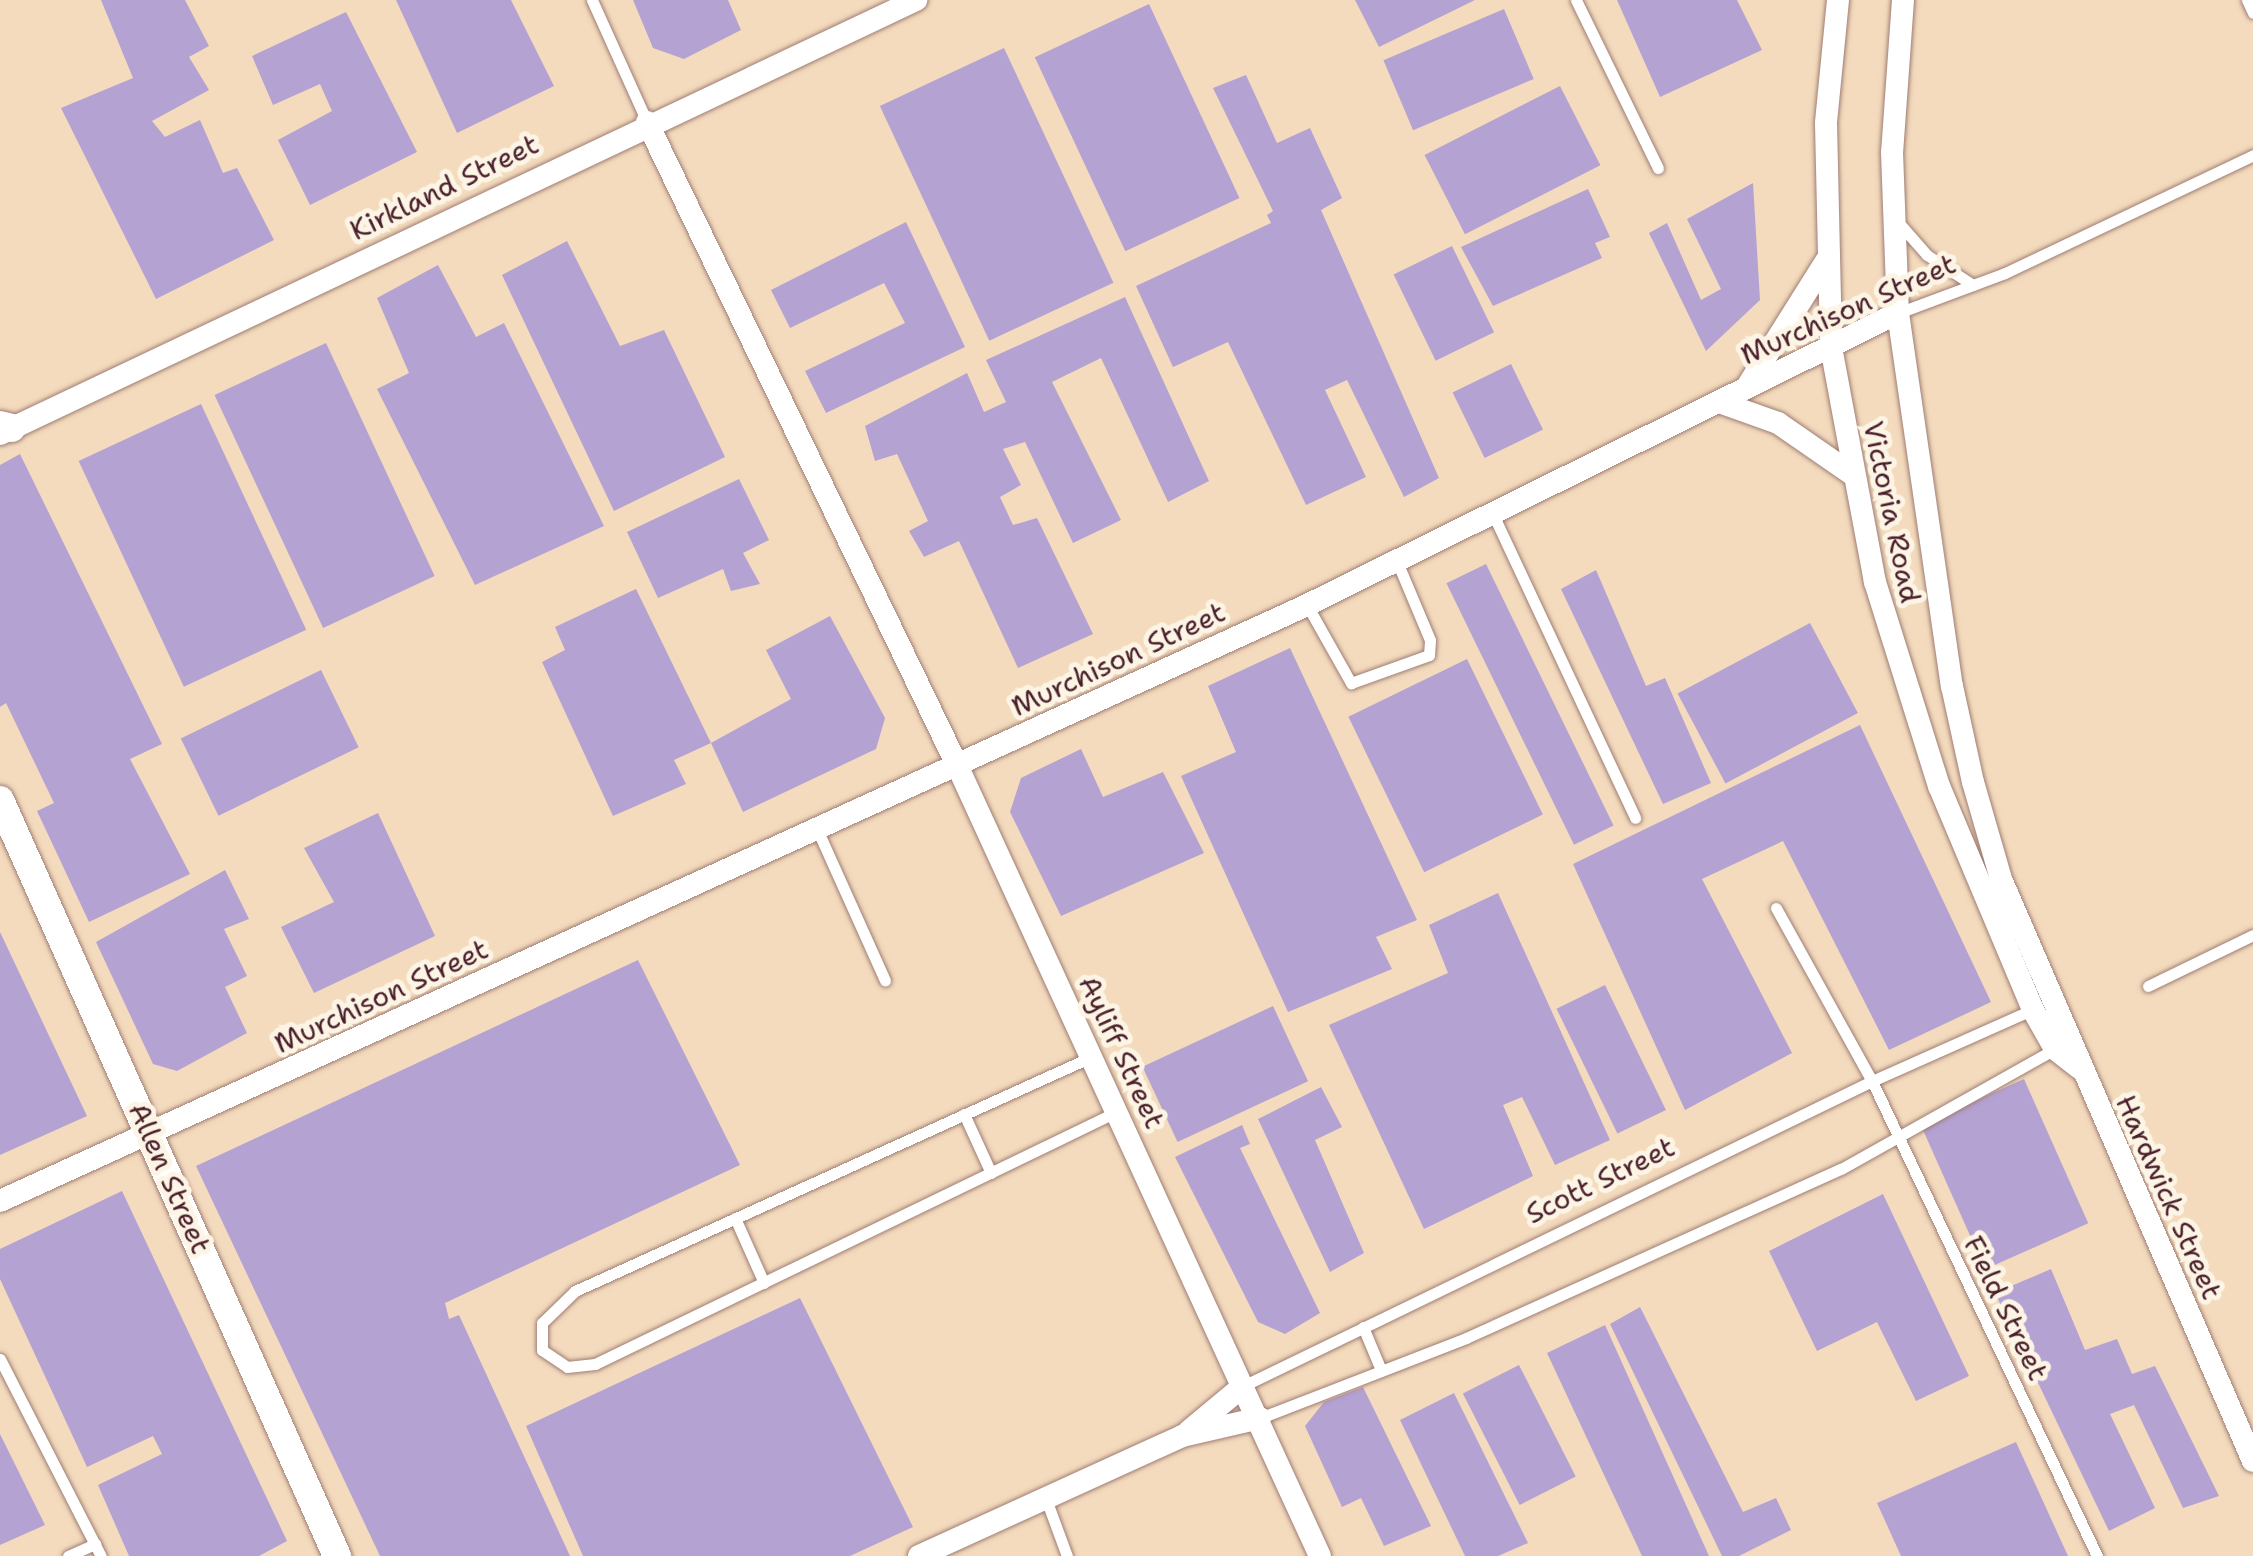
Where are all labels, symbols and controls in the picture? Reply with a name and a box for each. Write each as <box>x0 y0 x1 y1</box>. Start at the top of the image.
street label: Kirkland Street <box>344 127 544 247</box>
street label: Murchison Street <box>1735 247 1961 371</box>
street label: Victoria Road <box>1856 418 1928 606</box>
street label: Murchison Street <box>1006 595 1230 723</box>
street label: Murchison Street <box>269 932 493 1060</box>
street label: Ayliff Street <box>1072 970 1172 1134</box>
street label: Hardwick Street <box>2109 1090 2229 1304</box>
street label: Allen Street <box>122 1097 218 1259</box>
street label: Scott Street <box>1520 1130 1680 1230</box>
street label: Field Street <box>1957 1230 2055 1386</box>

